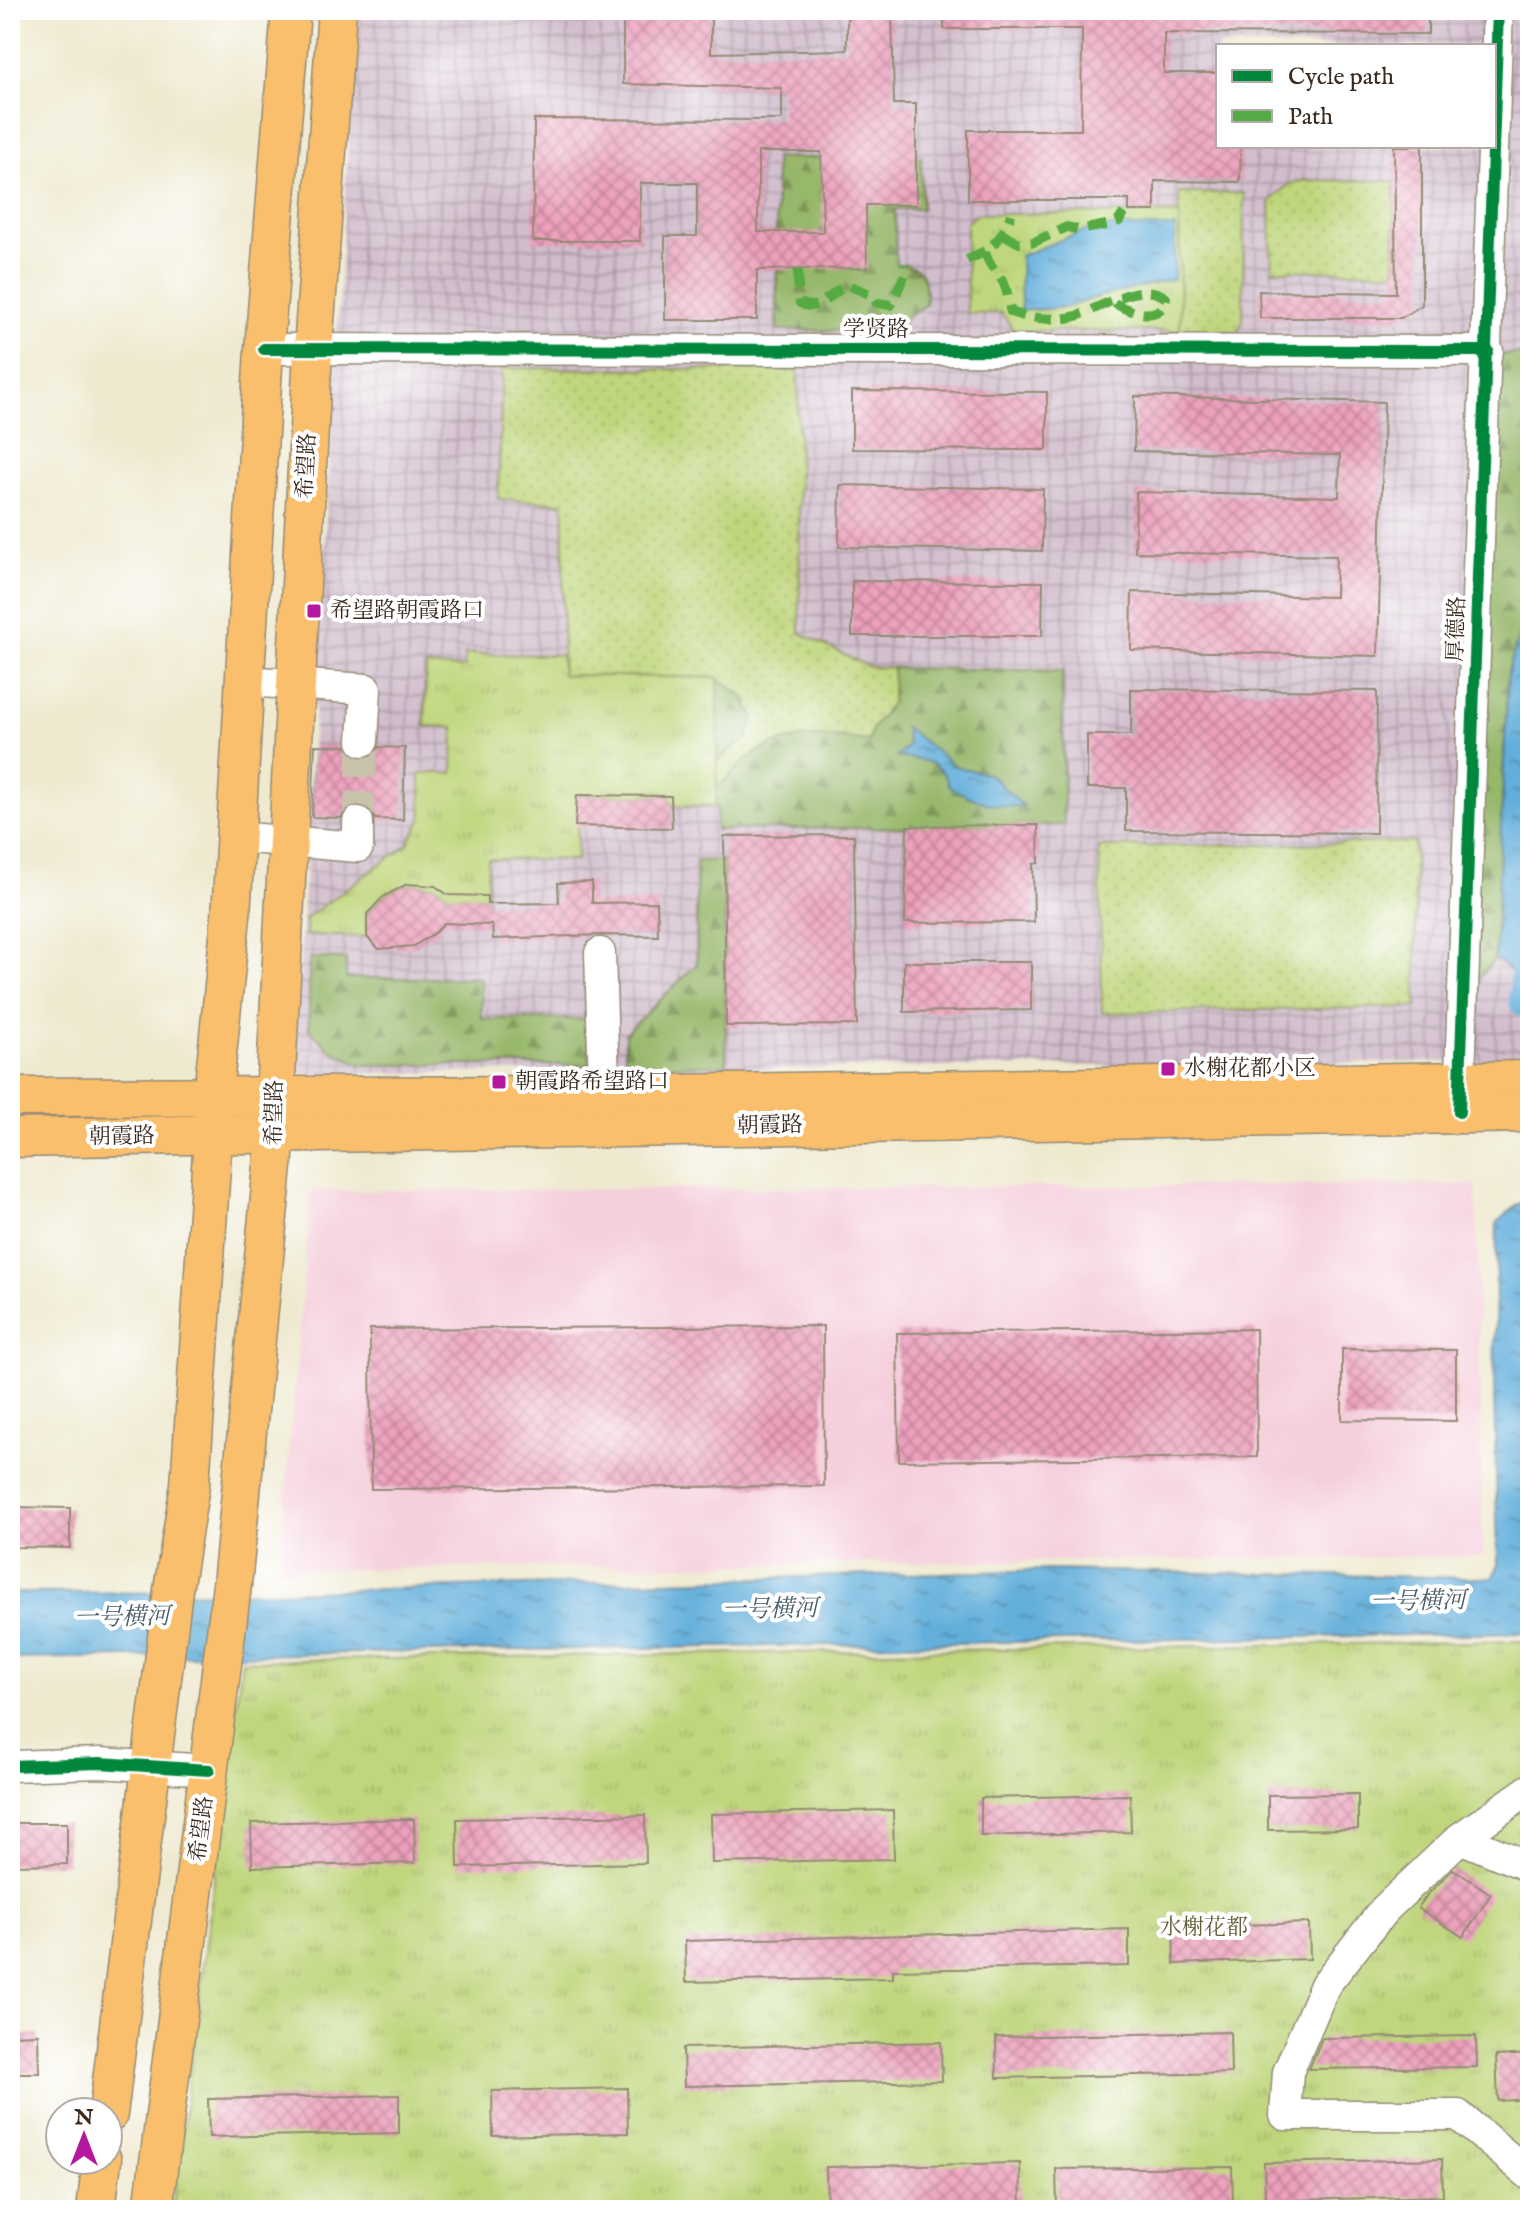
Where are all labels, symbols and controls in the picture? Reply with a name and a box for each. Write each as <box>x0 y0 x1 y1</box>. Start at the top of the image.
legend <box>1216 44 1496 148</box>
text: Cycle path <box>1288 62 1394 93</box>
text: Path <box>1288 102 1333 133</box>
street label: 学贤路 <box>843 316 909 344</box>
street label: 希望路 <box>291 432 323 500</box>
street label: 厚德路 <box>1442 596 1472 662</box>
place label: 希望路朝霞路口 <box>330 597 484 625</box>
marker: 希望路朝霞路口 <box>305 602 323 620</box>
place label: 水榭花都小区 <box>1184 1055 1316 1083</box>
marker: 水榭花都小区 <box>1159 1060 1177 1078</box>
place label: 朝霞路希望路口 <box>515 1068 669 1096</box>
marker: 朝霞路希望路口 <box>490 1073 508 1091</box>
street label: 希望路 <box>260 1080 290 1146</box>
street label: 朝霞路 <box>737 1111 803 1141</box>
street label: 朝霞路 <box>89 1122 155 1152</box>
water label: 一号横河 <box>1370 1586 1470 1618</box>
water label: 一号横河 <box>722 1594 822 1626</box>
water label: 一号横河 <box>74 1602 174 1634</box>
street label: 希望路 <box>184 1795 220 1863</box>
park label: 水榭花都 <box>1160 1914 1248 1942</box>
north arrow <box>44 2096 124 2176</box>
text: N <box>73 2104 94 2132</box>

